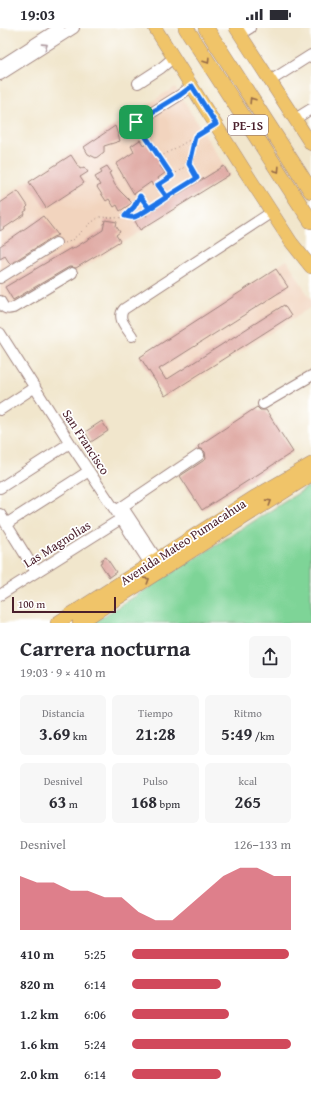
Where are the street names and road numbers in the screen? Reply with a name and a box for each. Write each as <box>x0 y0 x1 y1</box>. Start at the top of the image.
road number: PE-1S <box>228 115 268 135</box>
street label: San Francisco <box>58 406 114 479</box>
street label: Avenida Mateo Pumacahua <box>116 494 250 590</box>
street label: Las Magnolias <box>20 516 94 572</box>

